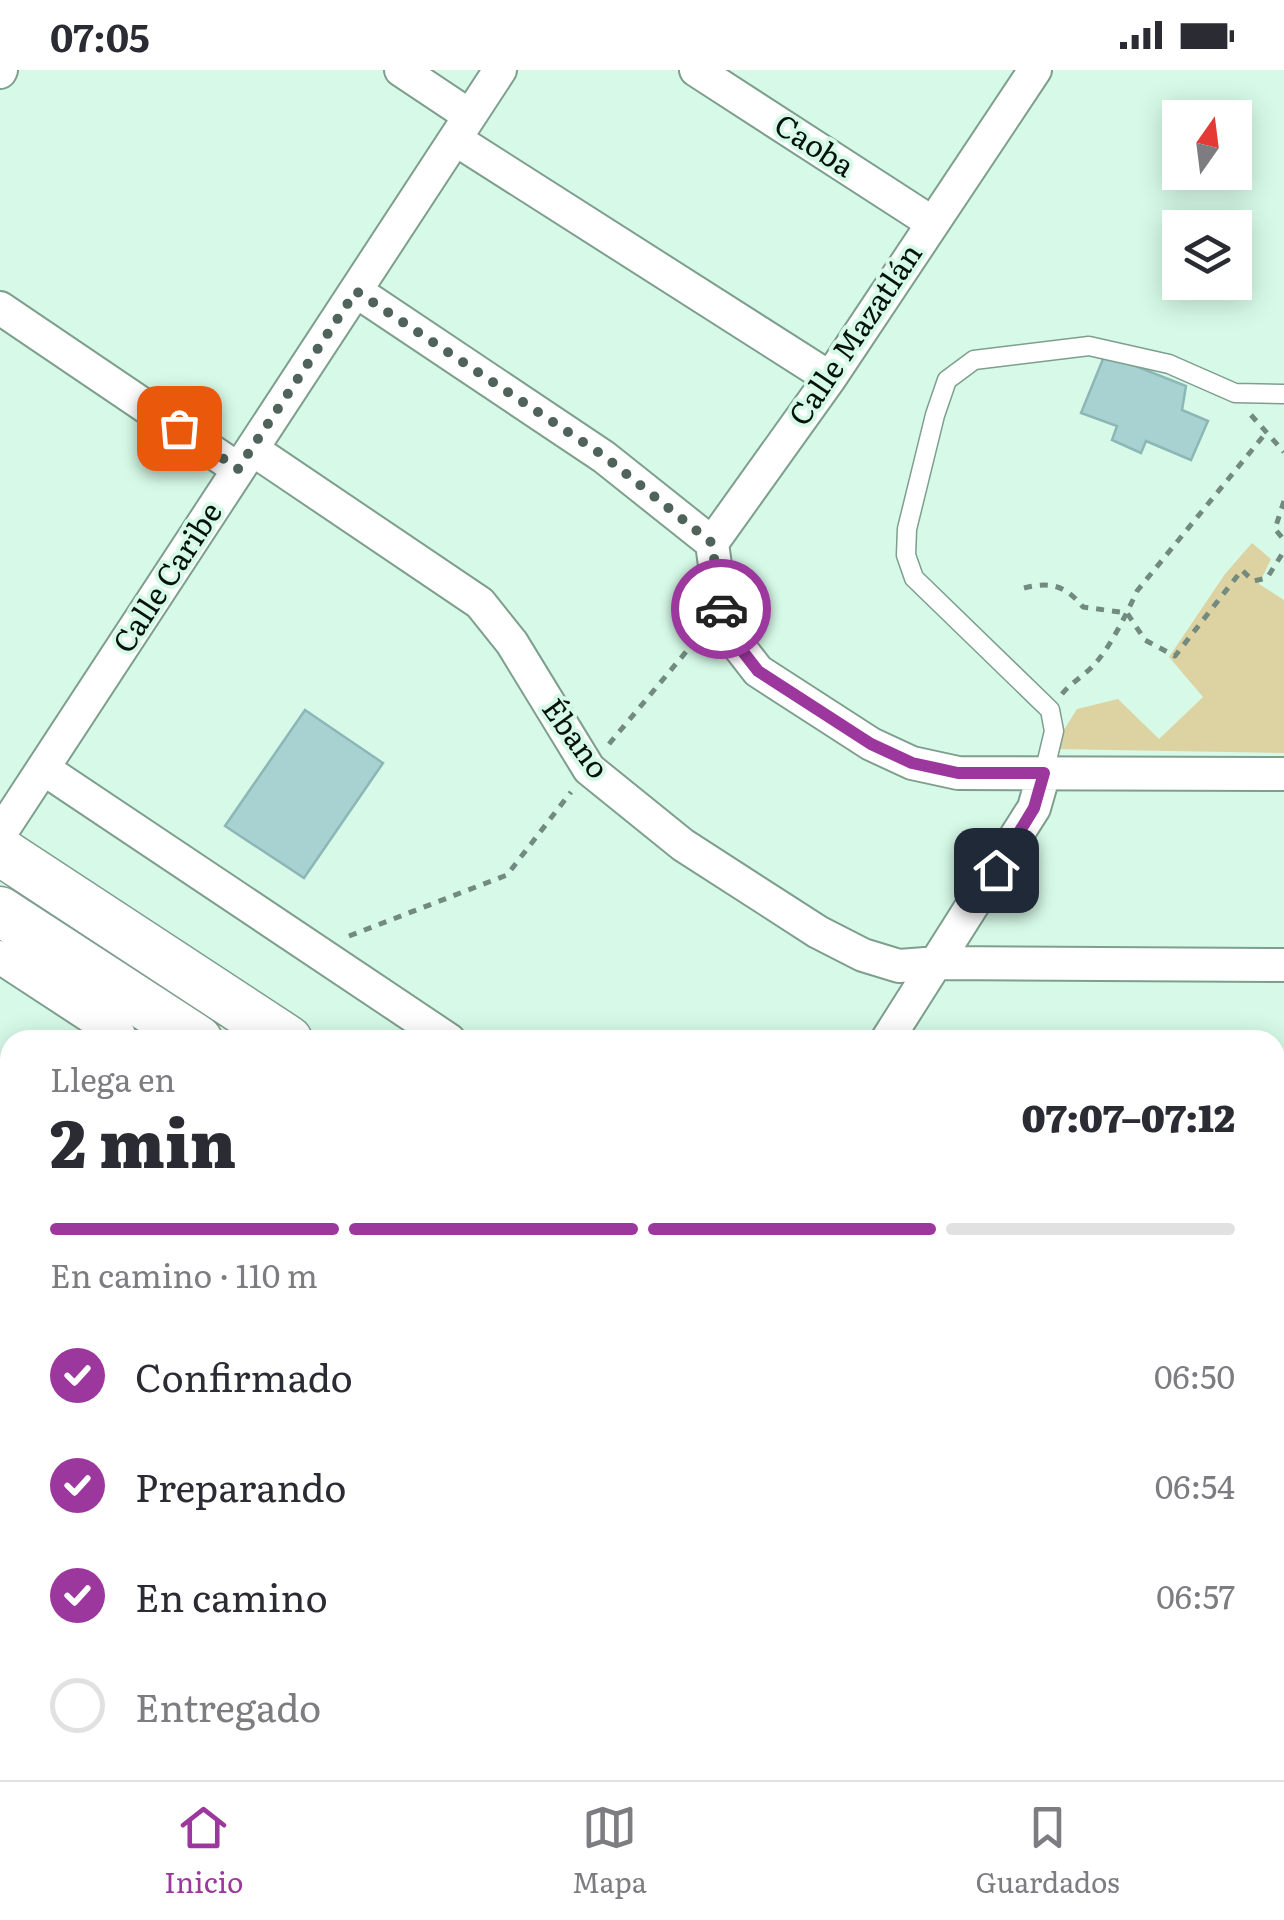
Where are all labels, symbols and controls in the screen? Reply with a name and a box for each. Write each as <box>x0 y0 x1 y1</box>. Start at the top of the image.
text: 07:05 <box>50 7 150 64</box>
north arrow <box>1162 100 1252 190</box>
map controls <box>1162 100 1252 300</box>
street label: Caoba <box>767 101 865 186</box>
button: layers <box>1162 210 1252 300</box>
street label: Calle Mazatlán <box>776 233 931 433</box>
pin <box>137 386 222 471</box>
icon: bag <box>152 401 207 456</box>
street label: Calle Caribe <box>100 492 231 661</box>
courier <box>671 559 771 659</box>
icon: car <box>694 582 749 637</box>
street label: Ébano <box>533 688 622 787</box>
pin <box>954 828 1039 913</box>
icon: home <box>969 843 1024 898</box>
text: Llega en <box>50 1054 175 1102</box>
text: 07:07–07:12 <box>1022 1087 1235 1144</box>
text: 2 min <box>50 1091 236 1188</box>
text: En camino · 110 m <box>50 1250 318 1298</box>
text: Confirmado <box>135 1347 353 1404</box>
icon: check <box>50 1348 105 1403</box>
text: 06:50 <box>1154 1351 1235 1399</box>
text: Preparando <box>135 1457 347 1514</box>
icon: check <box>50 1458 105 1513</box>
text: 06:54 <box>1155 1461 1235 1509</box>
text: En camino <box>135 1567 328 1624</box>
icon: check <box>50 1568 105 1623</box>
text: 06:57 <box>1156 1571 1235 1619</box>
text: Entregado <box>135 1677 321 1734</box>
tab: Inicio <box>164 1800 243 1902</box>
tab: Mapa <box>572 1800 647 1902</box>
tab: Guardados <box>976 1800 1120 1902</box>

